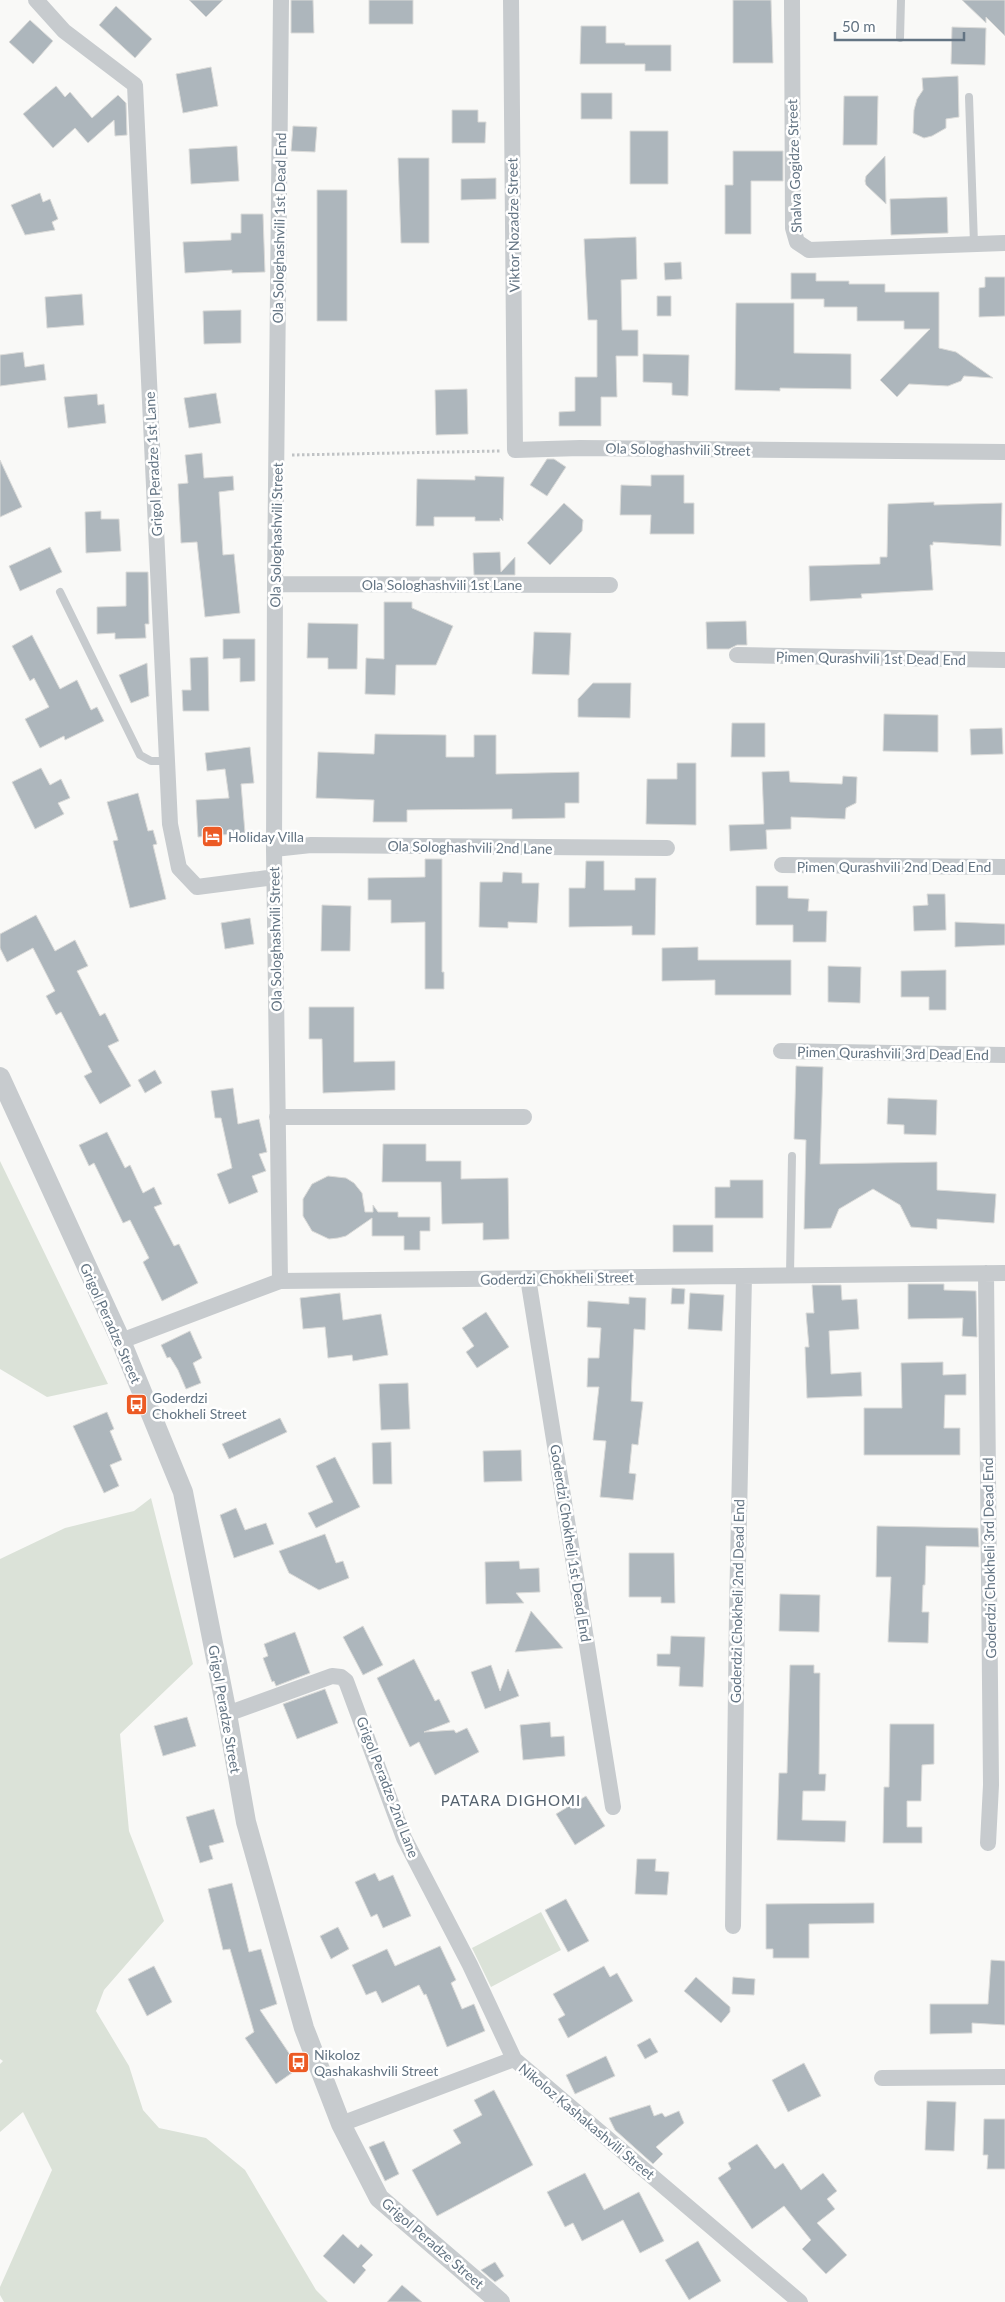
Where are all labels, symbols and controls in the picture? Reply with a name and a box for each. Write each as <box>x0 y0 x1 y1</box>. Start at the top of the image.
scale bar <box>835 10 964 42</box>
text: 50 m <box>842 17 876 35</box>
street label: Shalva Gogidze Street <box>783 99 805 233</box>
street label: Ola Sologhashvili 1st Dead End <box>269 132 289 324</box>
street label: Viktor Nozadze Street <box>503 158 523 292</box>
street label: Grigol Peradze 1st Lane <box>141 391 165 537</box>
street label: Ola Sologhashvili Street <box>605 439 751 459</box>
street label: Ola Sologhashvili Street <box>266 462 286 608</box>
street label: Ola Sologhashvili 1st Lane <box>362 576 522 593</box>
street label: Pimen Qurashvili 1st Dead End <box>776 648 966 668</box>
hotel icon: Holiday Villa <box>200 824 224 848</box>
place label: Holiday Villa <box>228 828 304 845</box>
street label: Ola Sologhashvili 2nd Lane <box>387 837 553 857</box>
street label: Pimen Qurashvili 2nd Dead End <box>797 858 991 875</box>
street label: Ola Sologhashvili Street <box>265 866 285 1012</box>
street label: Pimen Qurashvili 3rd Dead End <box>797 1043 989 1063</box>
street label: Grigol Peradze Street <box>77 1260 145 1386</box>
street label: Goderdzi Chokheli Street <box>480 1268 634 1288</box>
place label: Goderdzi Chokheli Street <box>152 1389 247 1422</box>
bus stop icon: Goderdzi Chokheli Street <box>124 1393 148 1417</box>
street label: Goderdzi Chokheli 1st Dead End <box>547 1443 595 1643</box>
street label: Goderdzi Chokheli 3rd Dead End <box>979 1457 999 1659</box>
street label: Goderdzi Chokheli 2nd Dead End <box>727 1499 747 1703</box>
street label: Grigol Peradze Street <box>205 1644 245 1774</box>
street label: Grigol Peradze 2nd Lane <box>353 1714 423 1860</box>
district label: PATARA DIGHOMI <box>441 1791 581 1809</box>
place label: Nikoloz Qashakashvili Street <box>314 2046 438 2079</box>
bus stop icon: Nikoloz Qashakashvili Street <box>286 2050 310 2074</box>
street label: Nikoloz Kashakashvili Street <box>516 2059 658 2183</box>
street label: Grigol Peradze Street <box>378 2194 488 2292</box>

